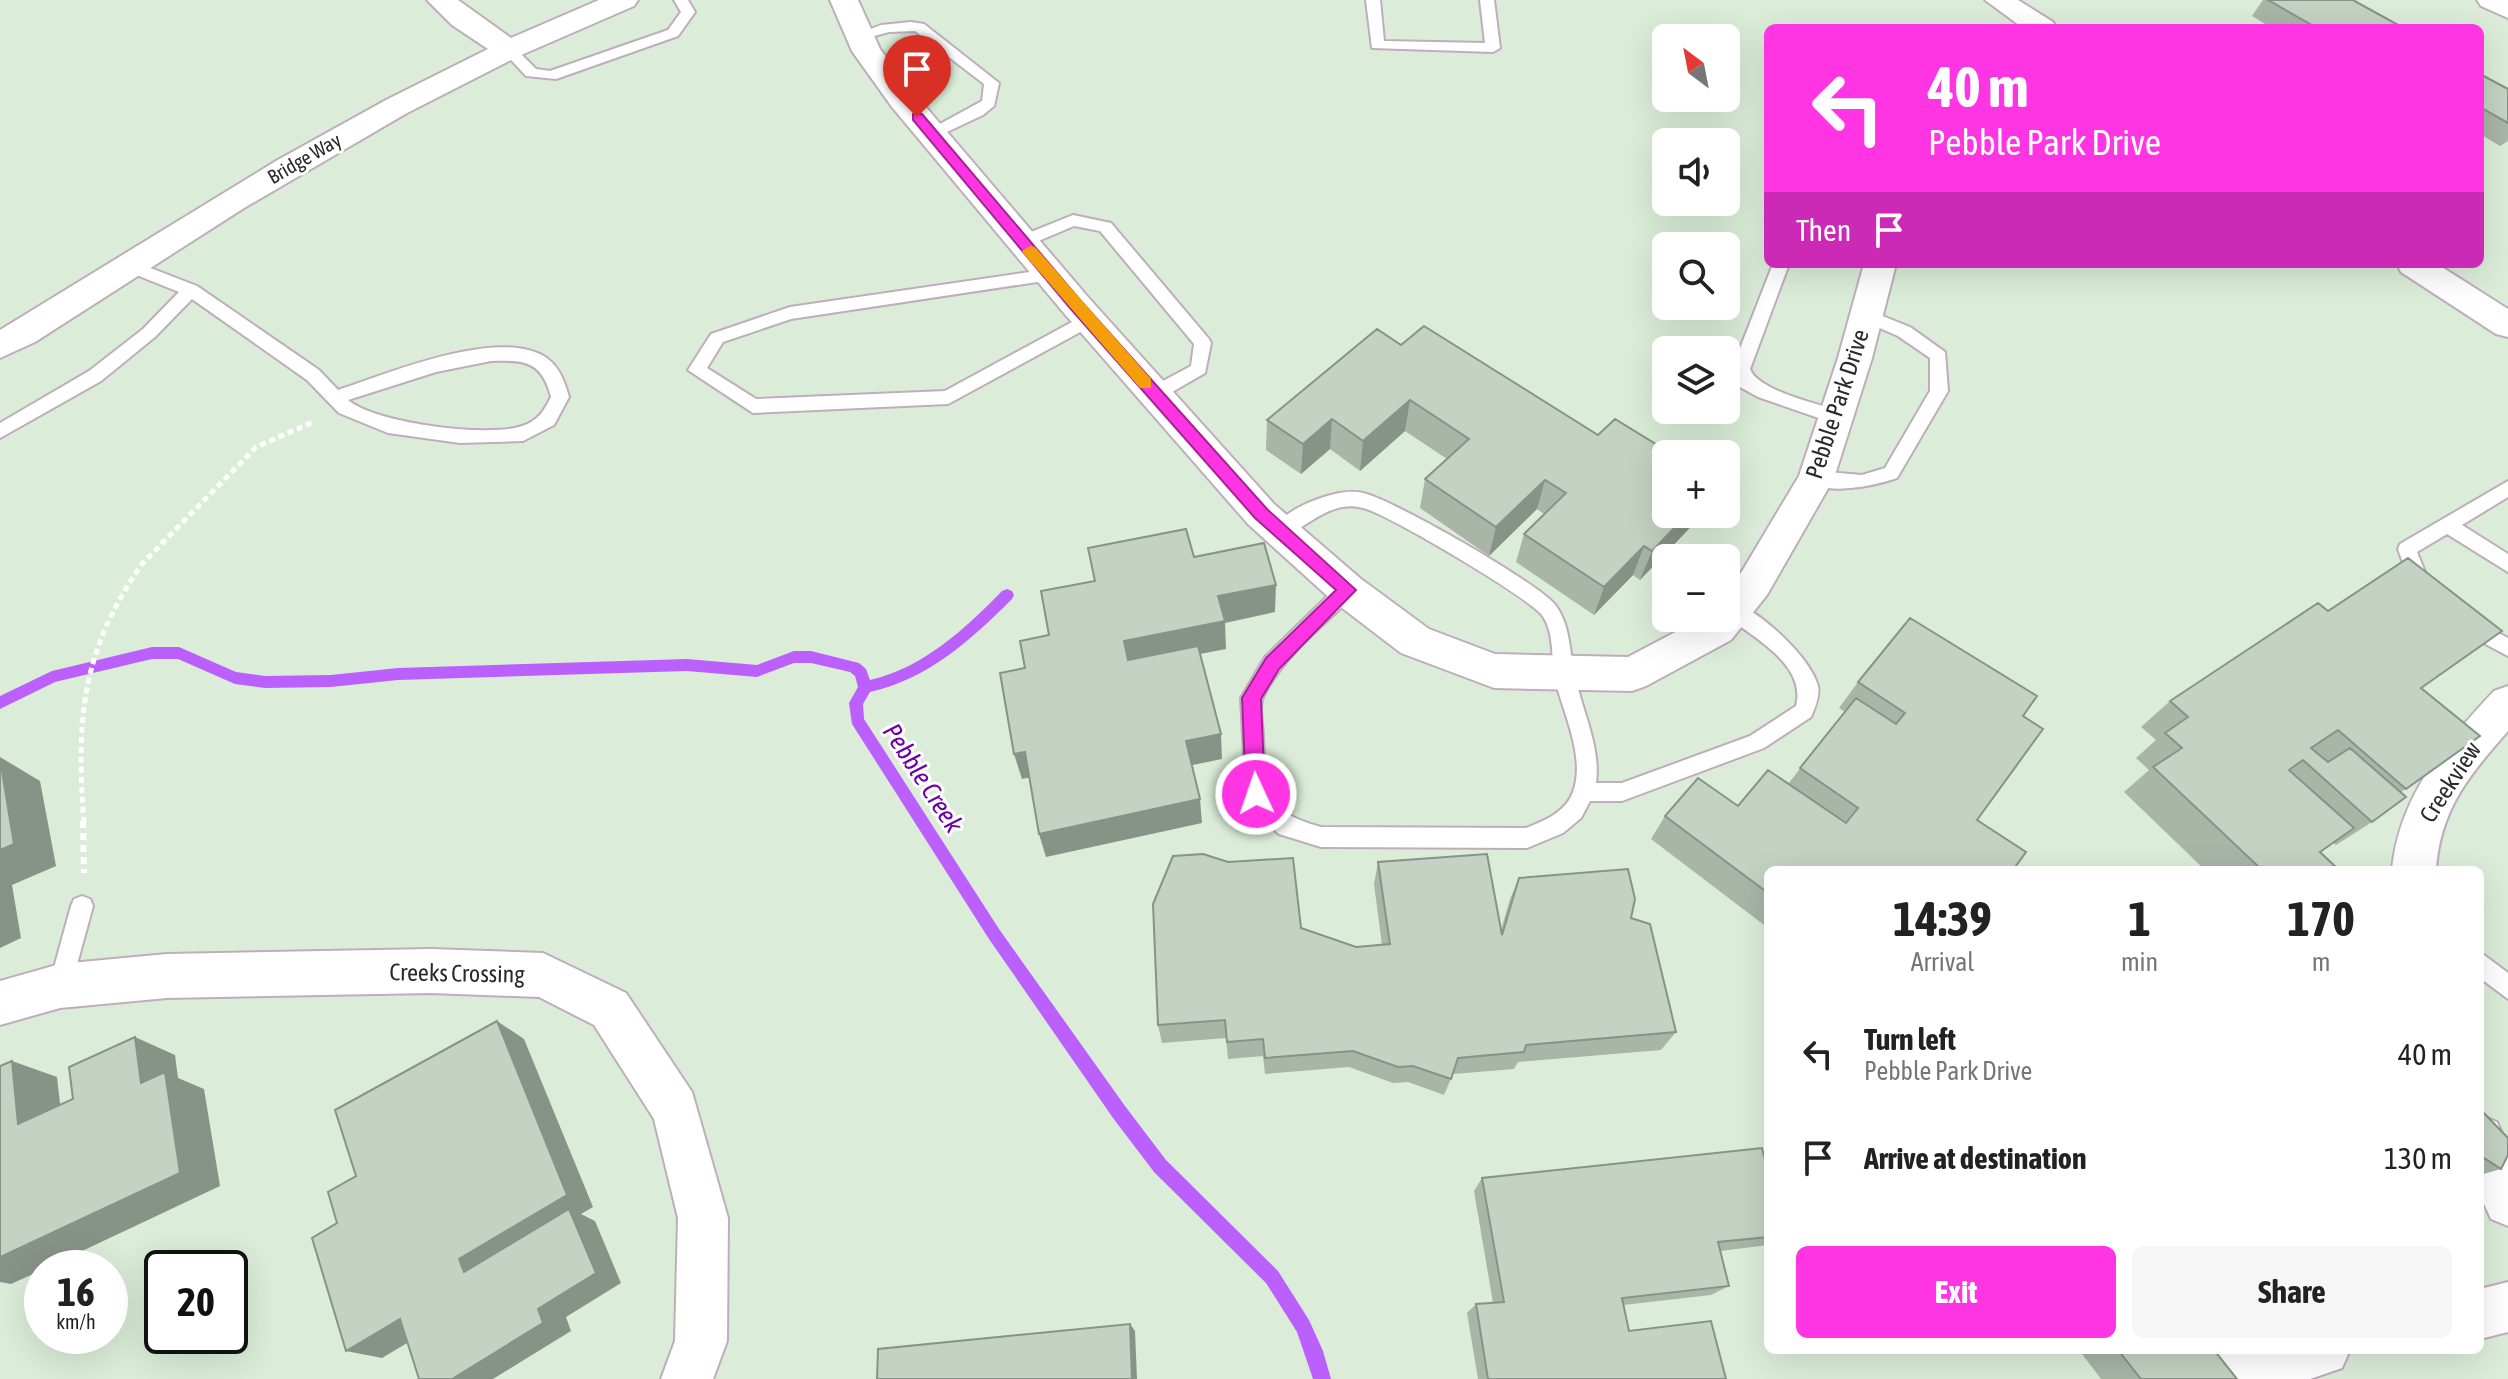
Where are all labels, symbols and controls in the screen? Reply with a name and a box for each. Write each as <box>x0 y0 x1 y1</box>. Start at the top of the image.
north arrow <box>1652 24 1740 112</box>
map controls <box>1652 24 1740 632</box>
pin <box>883 35 951 117</box>
icon: arrive <box>895 47 939 91</box>
text: 40 m <box>1928 55 2029 119</box>
icon: left <box>1796 56 1900 160</box>
text: Pebble Park Drive <box>1928 121 2161 163</box>
street label: Bridge Way <box>263 128 345 188</box>
button: sound <box>1652 128 1740 216</box>
icon: arrive <box>1867 208 1911 252</box>
text: Then <box>1796 213 1851 247</box>
button: search <box>1652 232 1740 320</box>
street label: Pebble Park Drive <box>1800 326 1874 482</box>
button: layers <box>1652 336 1740 424</box>
button: + <box>1652 440 1740 528</box>
button: − <box>1652 544 1740 632</box>
water label: Pebble Creek <box>877 718 970 839</box>
street label: Creekview <box>2414 737 2486 827</box>
position arrow <box>1214 752 1298 836</box>
text: 14:39 <box>1893 891 1992 946</box>
text: 1 <box>2128 891 2151 946</box>
text: 170 <box>2287 891 2355 946</box>
text: Arrival <box>1911 947 1974 977</box>
text: min <box>2121 947 2158 977</box>
text: m <box>2312 947 2330 977</box>
street label: Creeks Crossing <box>389 958 526 988</box>
text: Turn left <box>1864 1022 1956 1056</box>
icon: left <box>1796 1032 1840 1076</box>
text: 40 m <box>2398 1037 2452 1071</box>
text: Pebble Park Drive <box>1864 1056 2032 1086</box>
icon: arrive <box>1796 1136 1840 1180</box>
text: Arrive at destination <box>1864 1141 2086 1175</box>
text: 130 m <box>2384 1141 2452 1175</box>
button: Exit <box>1796 1246 2116 1338</box>
button: Share <box>2132 1246 2452 1338</box>
speed limit sign: 20 <box>144 1250 248 1354</box>
text: 16 <box>57 1269 95 1314</box>
text: km/h <box>56 1310 96 1333</box>

